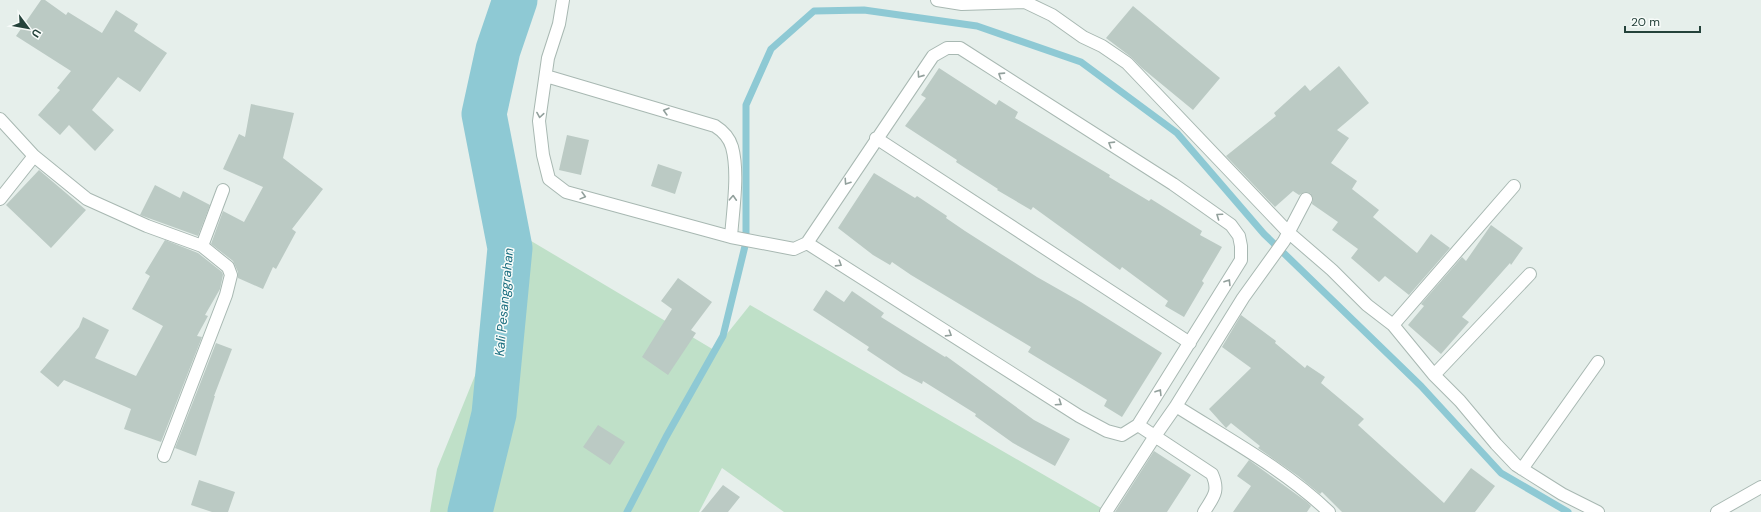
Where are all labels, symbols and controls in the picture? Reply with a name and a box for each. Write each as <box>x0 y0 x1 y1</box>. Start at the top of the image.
north arrow <box>8 8 48 48</box>
scale bar <box>1625 8 1700 34</box>
text: 20 m <box>1631 14 1660 30</box>
text: U <box>29 26 44 40</box>
one-way arrow <box>918 70 925 77</box>
one-way arrow <box>998 72 1005 79</box>
one-way arrow <box>663 107 670 116</box>
one-way arrow <box>536 112 545 118</box>
one-way arrow <box>1108 142 1115 149</box>
one-way arrow <box>844 178 852 185</box>
one-way arrow <box>580 192 586 200</box>
one-way arrow <box>729 195 738 201</box>
one-way arrow <box>1216 213 1223 221</box>
water label: Kali Pesanggrahan <box>491 247 517 357</box>
one-way arrow <box>835 259 842 266</box>
one-way arrow <box>1223 279 1230 286</box>
one-way arrow <box>945 329 952 336</box>
one-way arrow <box>1154 389 1162 396</box>
one-way arrow <box>1055 398 1062 405</box>

